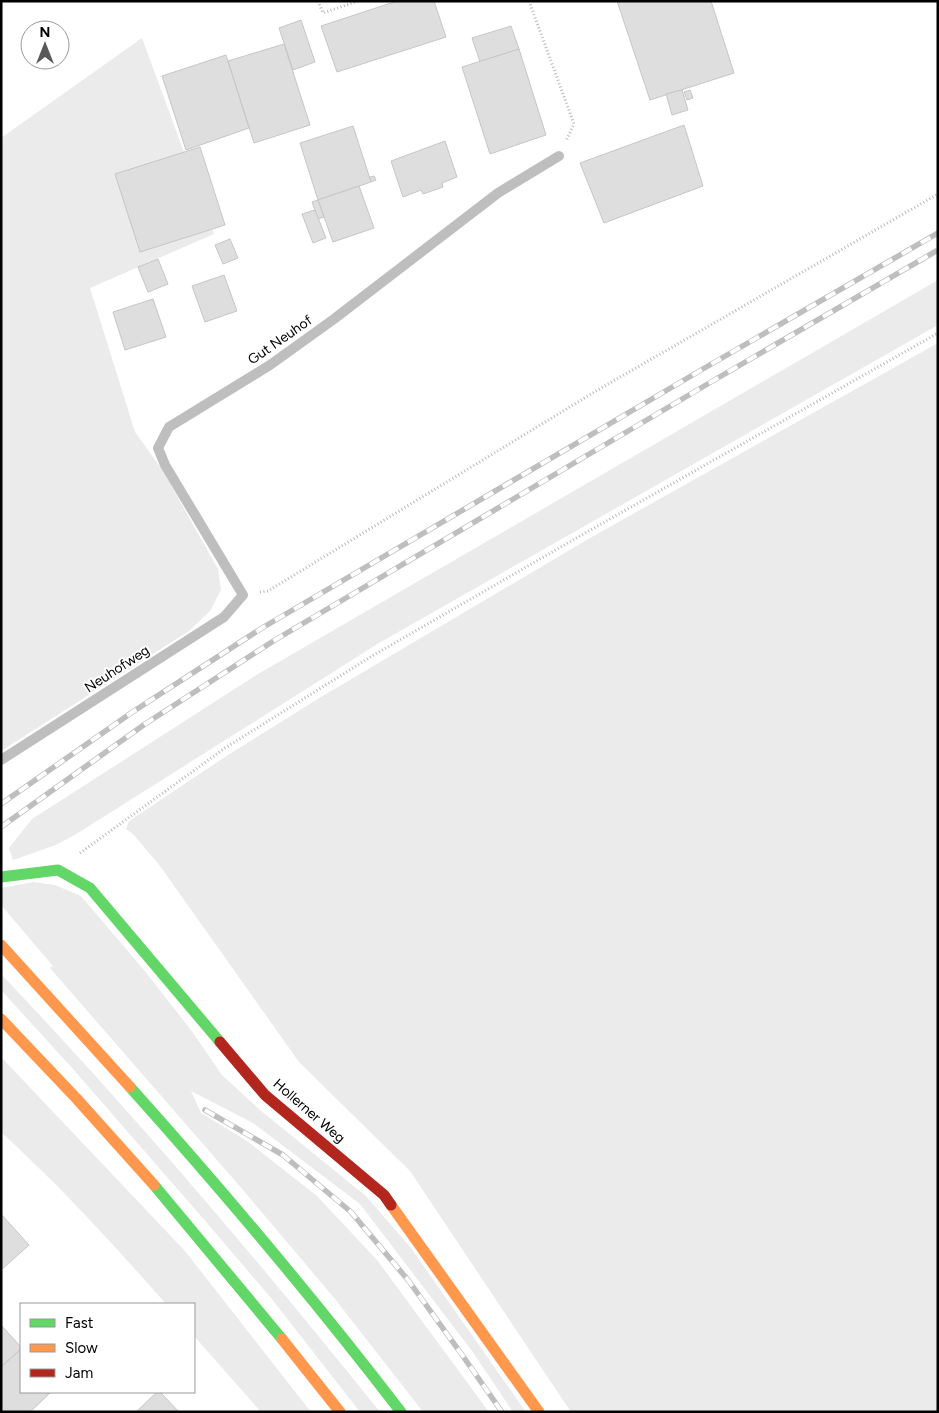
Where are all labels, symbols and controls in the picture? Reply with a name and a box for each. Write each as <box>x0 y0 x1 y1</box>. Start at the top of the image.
north arrow <box>20 20 70 70</box>
text: N <box>40 24 50 41</box>
street label: Gut Neuhof <box>245 311 316 368</box>
street label: Neuhofweg <box>81 642 153 696</box>
street label: Hollerner Weg <box>270 1075 348 1147</box>
legend <box>20 1303 195 1393</box>
text: Fast <box>65 1314 94 1332</box>
text: Slow <box>65 1339 98 1357</box>
text: Jam <box>65 1364 93 1382</box>

